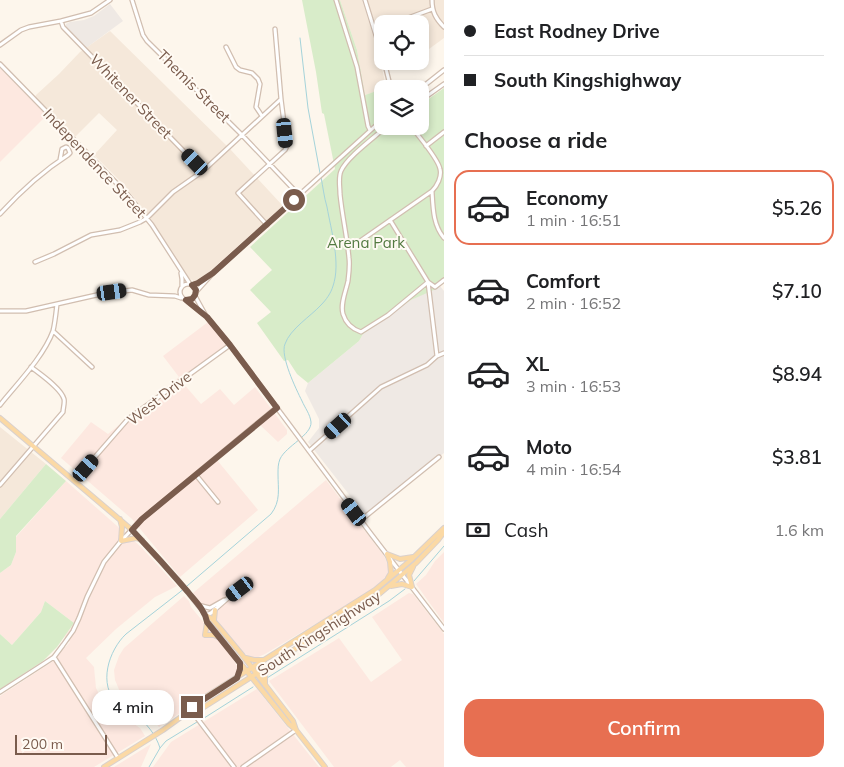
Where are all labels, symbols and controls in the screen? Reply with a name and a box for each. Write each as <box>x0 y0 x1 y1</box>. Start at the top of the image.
map controls <box>374 15 429 135</box>
button: locate <box>374 15 429 70</box>
text: East Rodney Drive <box>494 19 660 43</box>
street label: Themis Street <box>153 45 235 127</box>
street label: Whitener Street <box>86 50 176 142</box>
text: South Kingshighway <box>494 68 681 92</box>
button: layers <box>374 80 429 135</box>
street label: Independence Street <box>39 104 151 222</box>
car <box>275 117 294 149</box>
text: Choose a ride <box>464 126 607 154</box>
car <box>179 146 210 178</box>
icon: car <box>466 185 511 230</box>
text: Economy <box>526 186 608 210</box>
route start <box>283 189 305 211</box>
text: $5.26 <box>772 196 822 220</box>
text: 1 min · 16:51 <box>526 210 621 230</box>
park label: Arena Park <box>327 233 405 252</box>
icon: car <box>466 268 511 313</box>
text: Comfort <box>526 269 600 293</box>
text: $7.10 <box>772 279 822 303</box>
car <box>96 282 127 302</box>
text: 2 min · 16:52 <box>526 293 621 313</box>
icon: car <box>466 351 511 396</box>
text: XL <box>526 352 549 376</box>
text: $8.94 <box>772 362 822 386</box>
street label: West Drive <box>123 367 195 429</box>
text: 3 min · 16:53 <box>526 376 621 396</box>
car <box>321 410 354 442</box>
icon: car <box>466 434 511 479</box>
text: Moto <box>526 435 572 459</box>
text: $3.81 <box>772 445 822 469</box>
car <box>70 452 101 484</box>
text: 4 min · 16:54 <box>526 459 621 479</box>
car <box>338 496 369 528</box>
icon: cash <box>464 516 492 544</box>
text: Cash <box>504 518 549 542</box>
text: 1.6 km <box>775 520 824 540</box>
car <box>223 574 256 604</box>
street label: South Kingshighway <box>254 586 384 680</box>
callout: 4 min <box>92 690 174 724</box>
route end <box>181 696 203 718</box>
text: 4 min <box>112 697 154 717</box>
button: Confirm <box>464 699 824 757</box>
scale bar <box>15 732 108 755</box>
text: 200 m <box>22 735 63 753</box>

